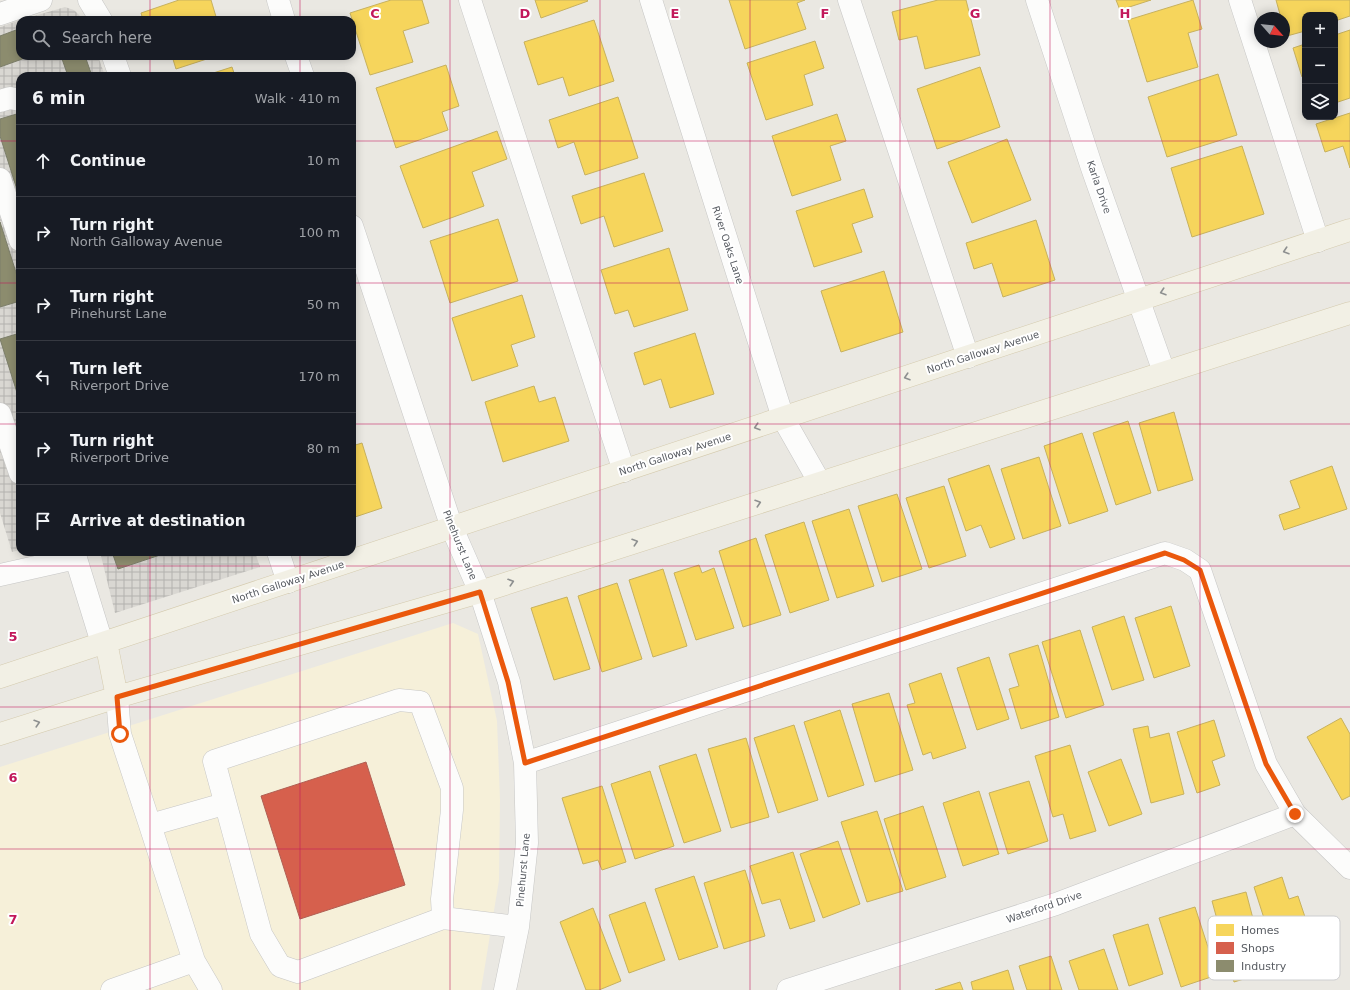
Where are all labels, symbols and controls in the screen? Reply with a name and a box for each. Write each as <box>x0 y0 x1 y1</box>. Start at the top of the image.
text: C <box>370 6 380 21</box>
text: D <box>520 6 531 21</box>
text: E <box>671 6 679 21</box>
text: F <box>821 6 829 21</box>
text: G <box>970 6 980 21</box>
text: H <box>1120 6 1130 21</box>
north arrow <box>1254 12 1290 48</box>
map controls <box>1302 12 1338 120</box>
button: + <box>1302 12 1338 48</box>
search box <box>16 16 356 60</box>
icon: search <box>30 27 52 49</box>
text: Search here <box>62 29 152 47</box>
button: − <box>1302 48 1338 84</box>
button: layers <box>1302 84 1338 120</box>
text: 6 min <box>32 88 85 108</box>
text: Walk · 410 m <box>255 91 340 106</box>
icon: ahead <box>32 150 54 172</box>
text: Continue <box>70 152 146 170</box>
text: 10 m <box>307 153 340 168</box>
street label: Karla Drive <box>1085 159 1113 215</box>
street label: River Oaks Lane <box>710 205 746 285</box>
text: Turn right <box>70 216 154 234</box>
icon: right <box>32 222 54 244</box>
text: 100 m <box>298 225 340 240</box>
text: North Galloway Avenue <box>70 234 222 249</box>
one-way arrow <box>1283 247 1290 255</box>
one-way arrow <box>1160 287 1167 296</box>
text: Turn right <box>70 288 154 306</box>
icon: right <box>32 294 54 316</box>
text: 50 m <box>307 297 340 312</box>
text: Pinehurst Lane <box>70 306 167 321</box>
street label: North Galloway Avenue <box>926 329 1040 375</box>
text: Turn left <box>70 360 142 378</box>
icon: left <box>32 366 54 388</box>
text: 170 m <box>298 369 340 384</box>
one-way arrow <box>903 372 910 381</box>
text: Riverport Drive <box>70 378 169 393</box>
one-way arrow <box>753 422 760 431</box>
street label: North Galloway Avenue <box>618 431 732 477</box>
text: Turn right <box>70 432 154 450</box>
icon: right <box>32 438 54 460</box>
text: 80 m <box>307 441 340 456</box>
text: Riverport Drive <box>70 450 169 465</box>
one-way arrow <box>755 499 762 508</box>
street label: Pinehurst Lane <box>441 508 479 582</box>
icon: arrive <box>32 510 54 532</box>
text: Arrive at destination <box>70 512 245 530</box>
one-way arrow <box>631 539 638 547</box>
street label: North Galloway Avenue <box>231 559 345 605</box>
one-way arrow <box>507 578 514 587</box>
text: 5 <box>8 629 18 644</box>
one-way arrow <box>34 719 41 727</box>
route start <box>111 725 129 743</box>
text: 6 <box>8 770 18 785</box>
route end <box>1286 805 1304 823</box>
street label: Pinehurst Lane <box>514 832 532 908</box>
street label: Waterford Drive <box>1005 889 1083 925</box>
text: 7 <box>8 912 18 927</box>
legend <box>1208 916 1340 980</box>
text: Homes <box>1241 924 1279 937</box>
text: Shops <box>1241 942 1275 955</box>
text: Industry <box>1241 960 1287 973</box>

